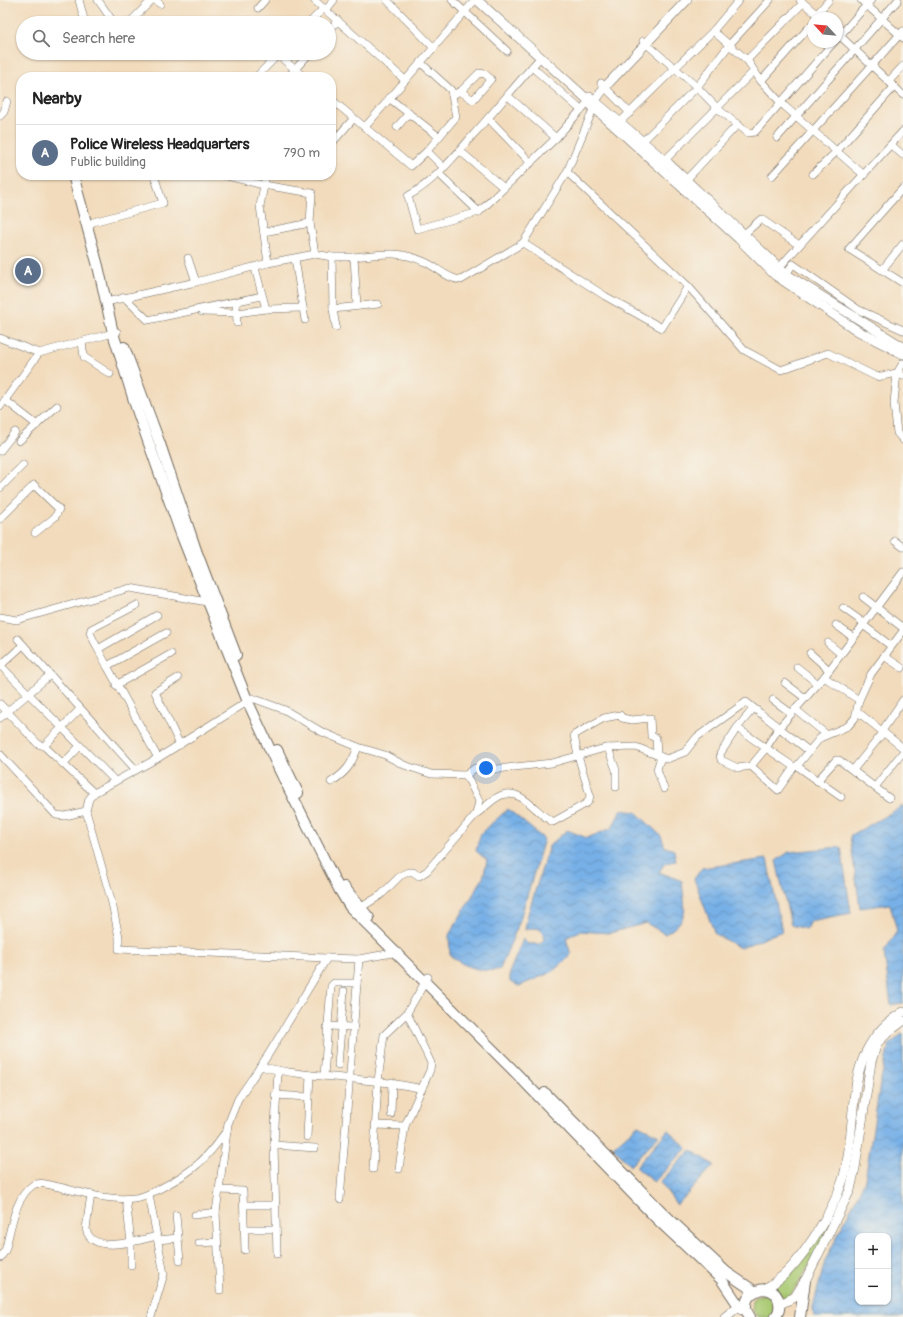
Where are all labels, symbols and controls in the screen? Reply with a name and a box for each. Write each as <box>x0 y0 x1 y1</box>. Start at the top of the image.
north arrow <box>807 12 843 48</box>
search box <box>16 16 336 60</box>
icon: search <box>30 27 52 49</box>
text: Search here <box>62 29 135 48</box>
text: Nearby <box>32 88 81 109</box>
text: Police Wireless Headquarters <box>70 135 249 154</box>
text: A <box>41 145 49 161</box>
text: 790 m <box>283 145 320 161</box>
text: Public building <box>70 154 146 170</box>
pin: A <box>15 256 41 286</box>
your location <box>476 758 496 778</box>
map controls <box>855 1233 891 1305</box>
button: + <box>855 1233 891 1269</box>
button: − <box>855 1269 891 1305</box>

